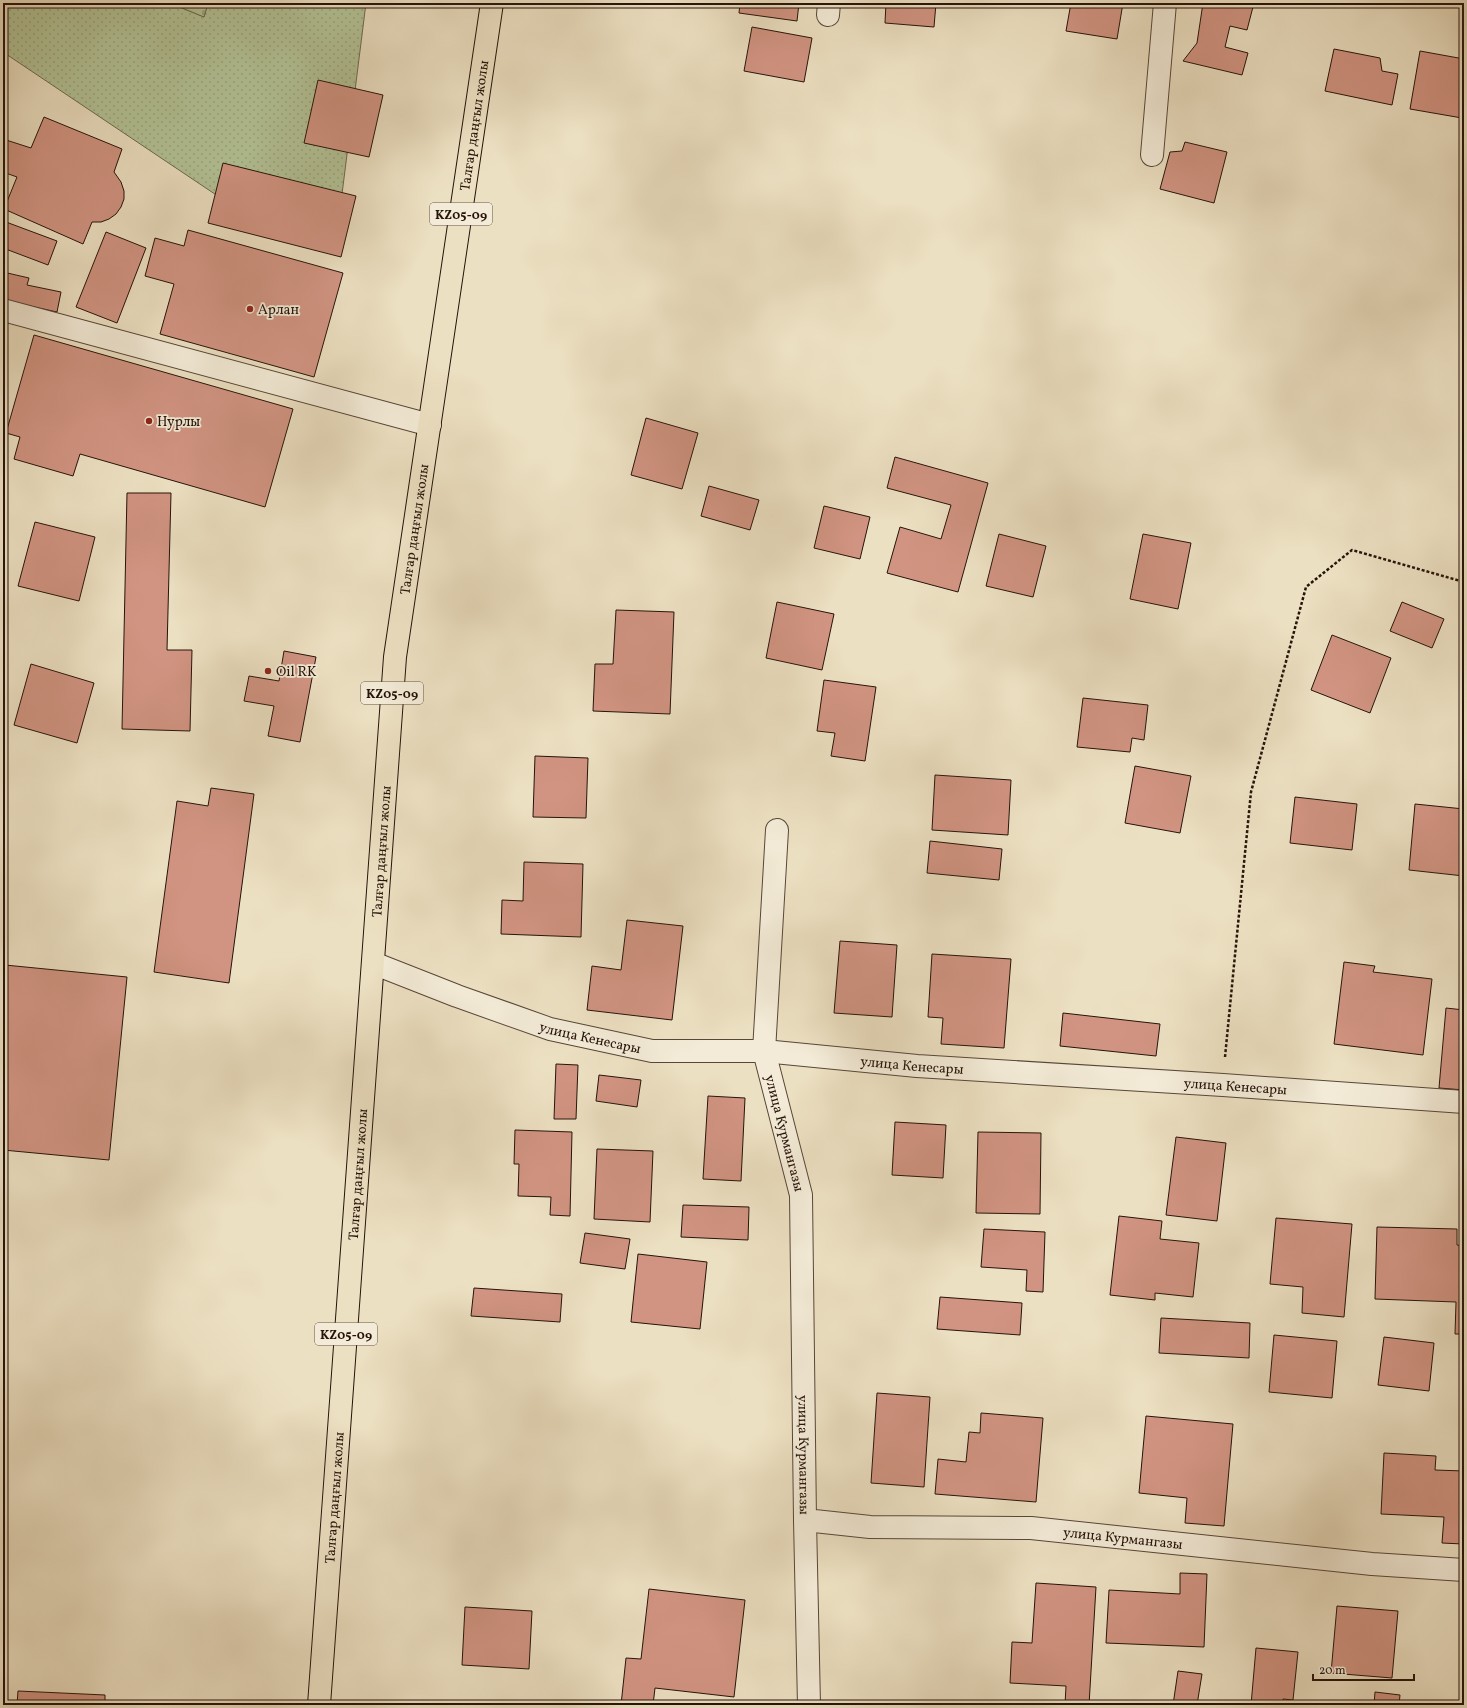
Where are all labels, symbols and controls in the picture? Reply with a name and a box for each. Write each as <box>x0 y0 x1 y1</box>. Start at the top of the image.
street label: Талғар даңғыл жолы <box>456 59 494 192</box>
road number: KZ05-09 <box>430 203 492 225</box>
place label: Арлан <box>258 301 299 320</box>
marker: Арлан <box>245 304 255 314</box>
place label: Нурлы <box>157 413 200 432</box>
marker: Нурлы <box>144 416 154 426</box>
street label: Талғар даңғыл жолы <box>396 463 435 596</box>
place label: Oil RK <box>276 663 317 682</box>
marker: Oil RK <box>263 666 273 676</box>
road number: KZ05-09 <box>361 682 423 704</box>
street label: Талғар даңғыл жолы <box>368 785 397 918</box>
street label: улица Кенесары <box>536 1018 642 1059</box>
street label: улица Кенесары <box>860 1053 964 1080</box>
street label: улица Курмангазы <box>759 1073 808 1194</box>
street label: улица Кенесары <box>1183 1075 1288 1100</box>
street label: Талғар даңғыл жолы <box>345 1108 373 1241</box>
road number: KZ05-09 <box>315 1323 377 1345</box>
street label: улица Курмангазы <box>792 1395 813 1515</box>
street label: Талғар даңғыл жолы <box>321 1431 350 1564</box>
street label: улица Курмангазы <box>1062 1523 1184 1555</box>
scale bar <box>1313 1656 1414 1682</box>
text: 20 m <box>1319 1663 1346 1679</box>

